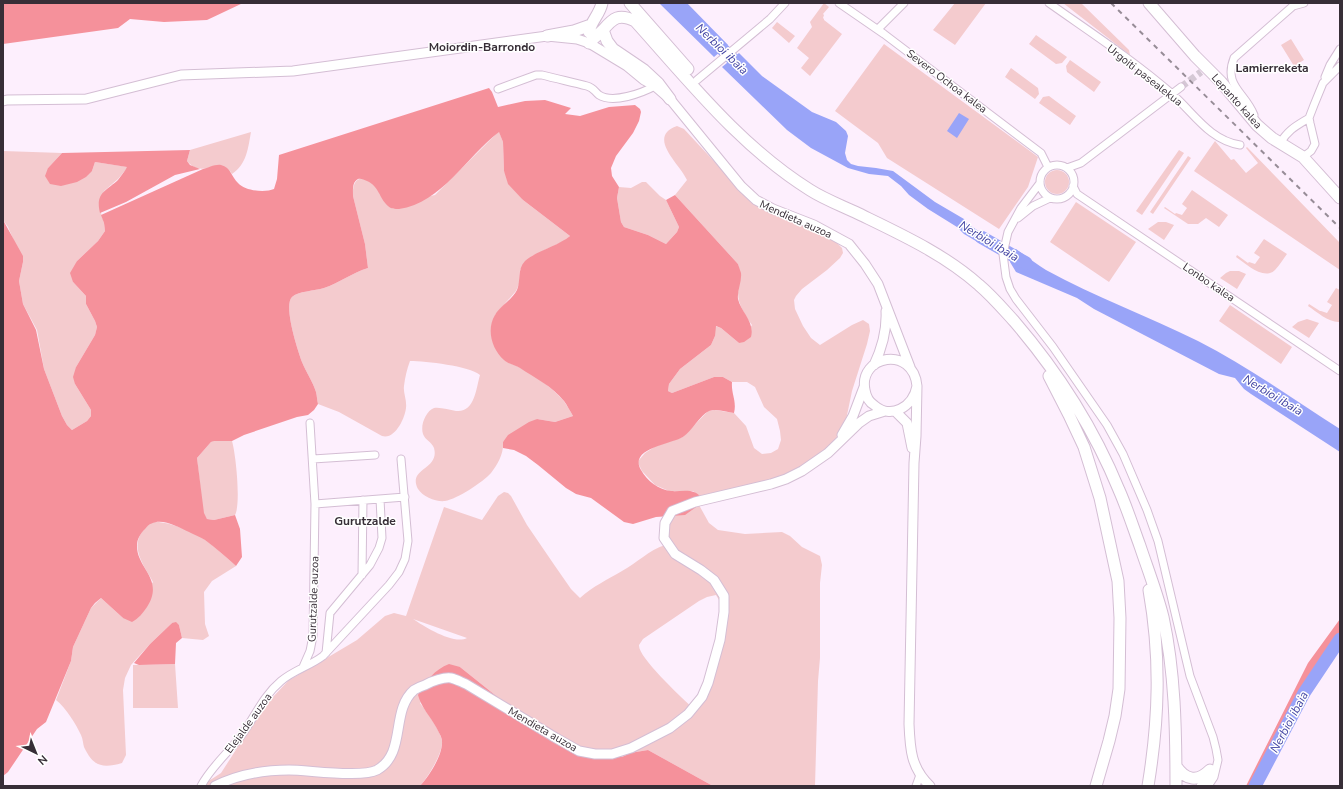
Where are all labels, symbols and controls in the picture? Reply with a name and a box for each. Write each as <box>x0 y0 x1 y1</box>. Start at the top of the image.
water label: Nerbioi ibaia <box>692 20 752 78</box>
district label: Moiordin-Barrondo <box>429 39 535 55</box>
street label: Urgoiti pasealekua <box>1104 41 1186 110</box>
street label: Severo Ochoa kalea <box>903 46 990 117</box>
district label: Lamierreketa <box>1235 60 1309 76</box>
street label: Lepanto kalea <box>1208 71 1265 132</box>
street label: Mendieta auzoa <box>757 197 835 242</box>
water label: Nerbioi ibaia <box>956 217 1022 265</box>
street label: Lonbo kalea <box>1180 259 1238 305</box>
water label: Nerbioi ibaia <box>1240 371 1306 419</box>
district label: Gurutzalde <box>334 513 396 529</box>
street label: Gurutzalde auzoa <box>304 556 323 642</box>
water label: Nerbioi ibaia <box>1266 689 1312 755</box>
street label: Elejalde auzoa <box>221 690 275 756</box>
street label: Mendieta auzoa <box>505 703 580 755</box>
north arrow <box>16 733 56 773</box>
text: N <box>34 752 51 768</box>

